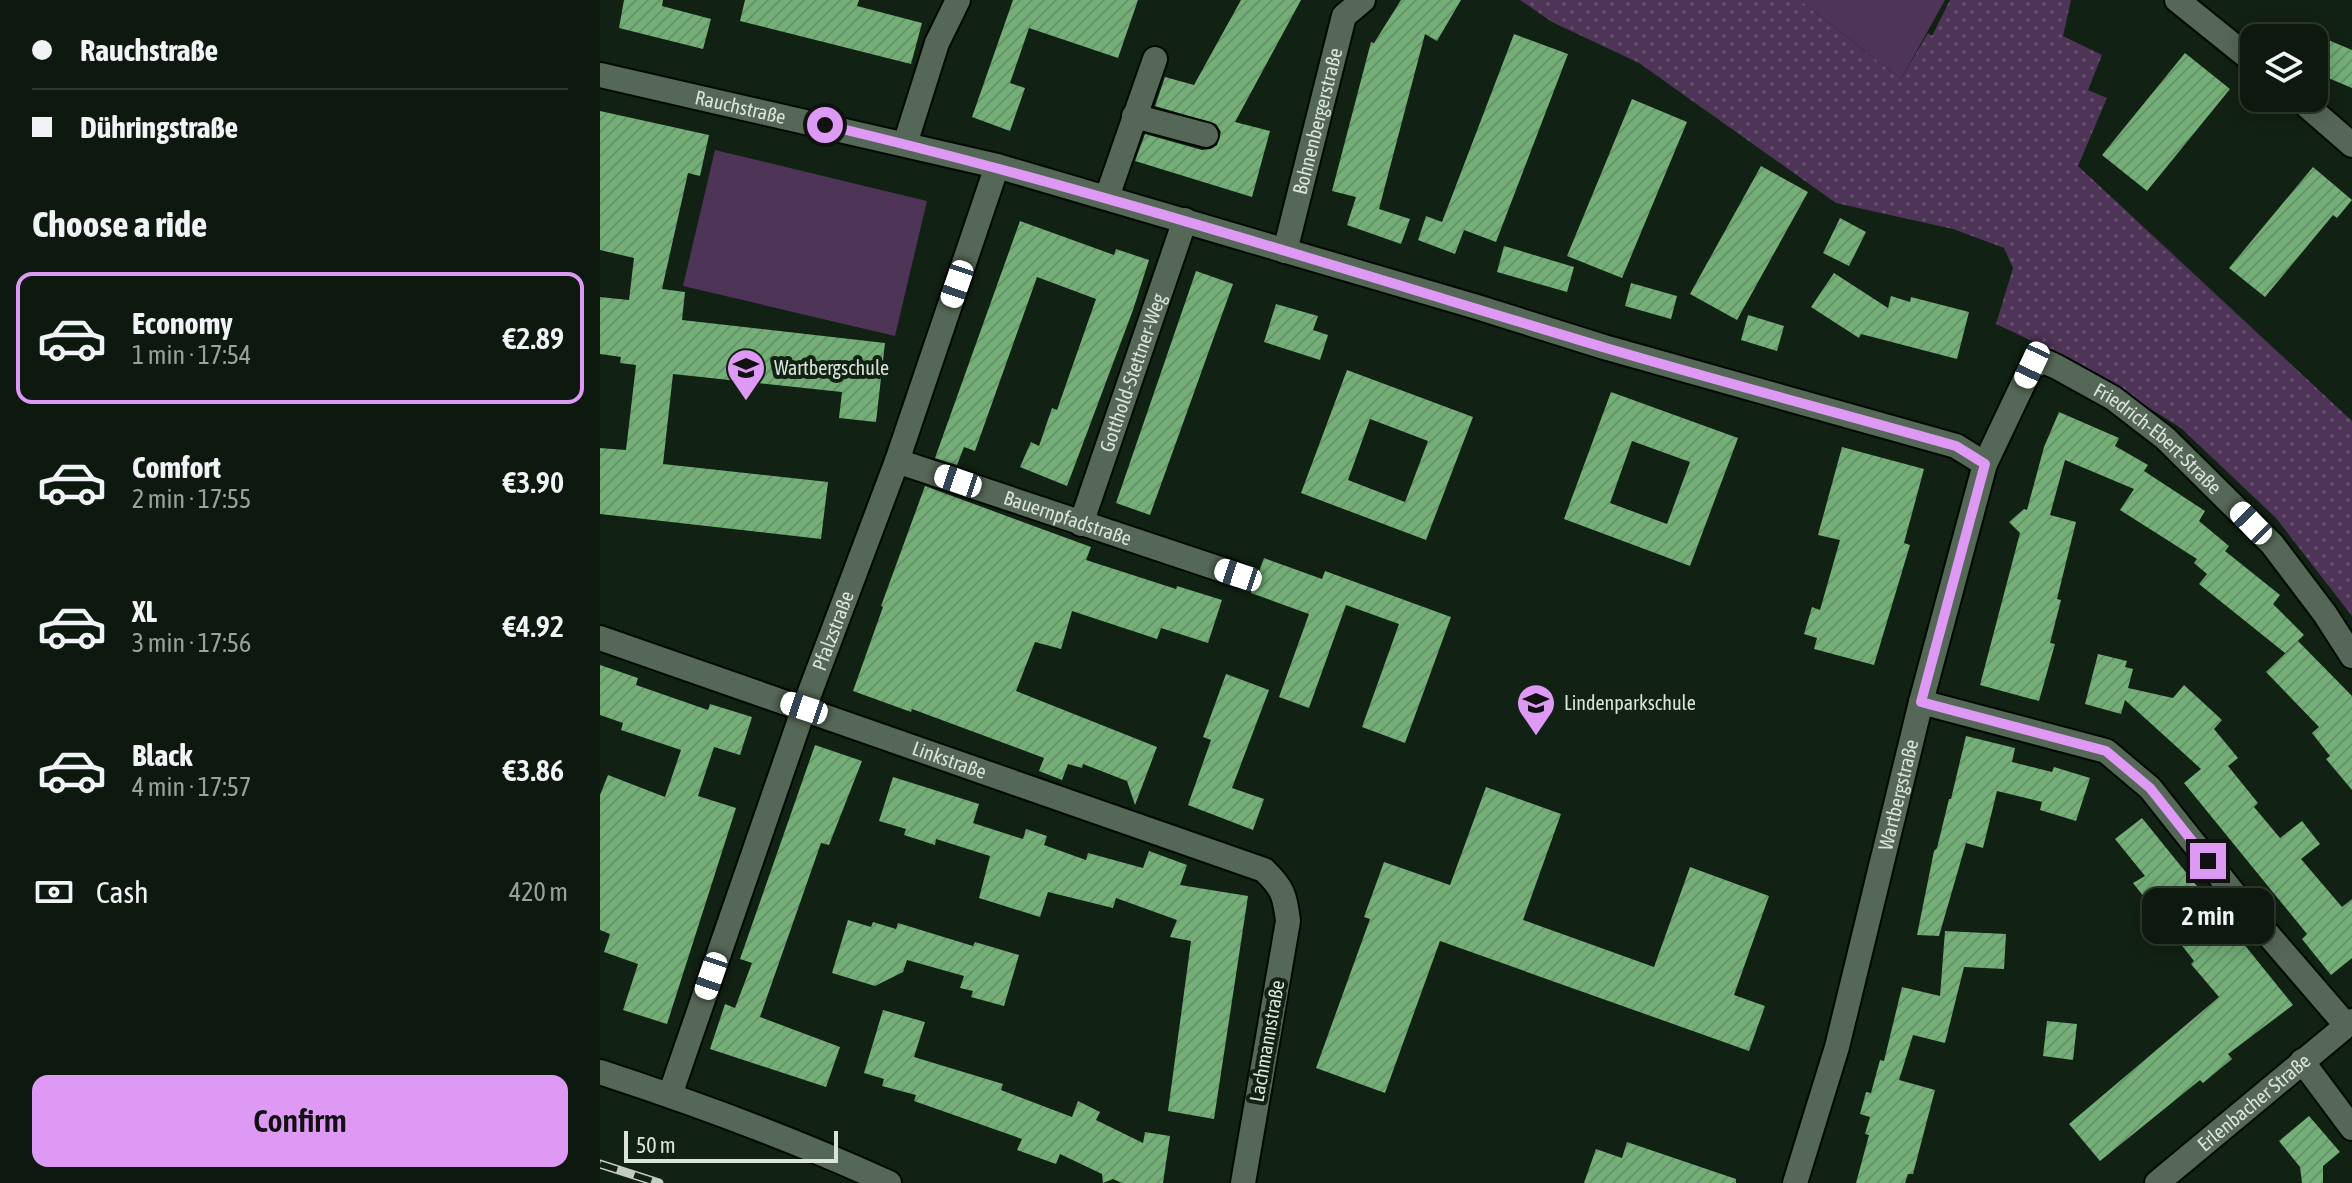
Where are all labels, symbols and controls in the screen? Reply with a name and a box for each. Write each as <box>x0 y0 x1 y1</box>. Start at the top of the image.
map controls <box>2240 24 2328 112</box>
button: layers <box>2240 24 2328 112</box>
text: Rauchstraße <box>80 33 218 67</box>
street label: Bohnenbergerstraße <box>1288 45 1347 197</box>
street label: Rauchstraße <box>693 85 788 128</box>
route start <box>807 107 843 143</box>
text: Dühringstraße <box>80 110 238 144</box>
text: Choose a ride <box>32 203 207 245</box>
car <box>938 257 976 311</box>
street label: Gotthold-Stettner-Weg <box>1095 290 1170 455</box>
icon: car <box>36 302 108 374</box>
text: Economy <box>132 306 233 340</box>
text: €2.89 <box>503 321 564 355</box>
car <box>2011 338 2053 392</box>
text: 1 min · 17:54 <box>132 340 251 370</box>
school or university icon: Wartbergschule <box>725 347 767 402</box>
place label: Wartbergschule <box>774 356 889 379</box>
street label: Friedrich-Ebert-Straße <box>2090 378 2227 498</box>
icon: car <box>36 446 108 518</box>
text: Comfort <box>132 450 221 484</box>
car <box>931 462 985 500</box>
text: €3.90 <box>503 465 564 499</box>
text: 2 min · 17:55 <box>132 484 251 514</box>
street label: Bauernpfadstraße <box>1001 486 1135 550</box>
car <box>2226 497 2276 549</box>
car <box>1211 556 1265 594</box>
street label: Pfalzstraße <box>807 588 858 674</box>
icon: car <box>36 590 108 662</box>
text: XL <box>132 594 157 628</box>
text: €4.92 <box>503 609 564 643</box>
text: 3 min · 17:56 <box>132 628 251 658</box>
school or university icon: Lindenparkschule <box>1515 682 1557 737</box>
car <box>777 689 831 727</box>
place label: Lindenparkschule <box>1564 691 1696 714</box>
icon: car <box>36 734 108 806</box>
street label: Linkstraße <box>909 736 990 783</box>
street label: Wartbergstraße <box>1873 737 1923 852</box>
text: Black <box>132 738 192 772</box>
text: €3.86 <box>503 753 564 787</box>
text: 4 min · 17:57 <box>132 772 251 802</box>
route end <box>2190 843 2226 879</box>
icon: cash <box>32 870 76 914</box>
text: Cash <box>96 875 149 909</box>
text: 420 m <box>509 877 568 907</box>
callout: 2 min <box>2142 889 2274 945</box>
text: 2 min <box>2181 901 2235 931</box>
car <box>692 949 730 1003</box>
street label: Lachmannstraße <box>1244 978 1289 1104</box>
street label: Erlenbacher Straße <box>2193 1049 2315 1156</box>
button: Confirm <box>32 1075 568 1167</box>
scale bar <box>624 1127 838 1163</box>
text: 50 m <box>636 1132 676 1158</box>

